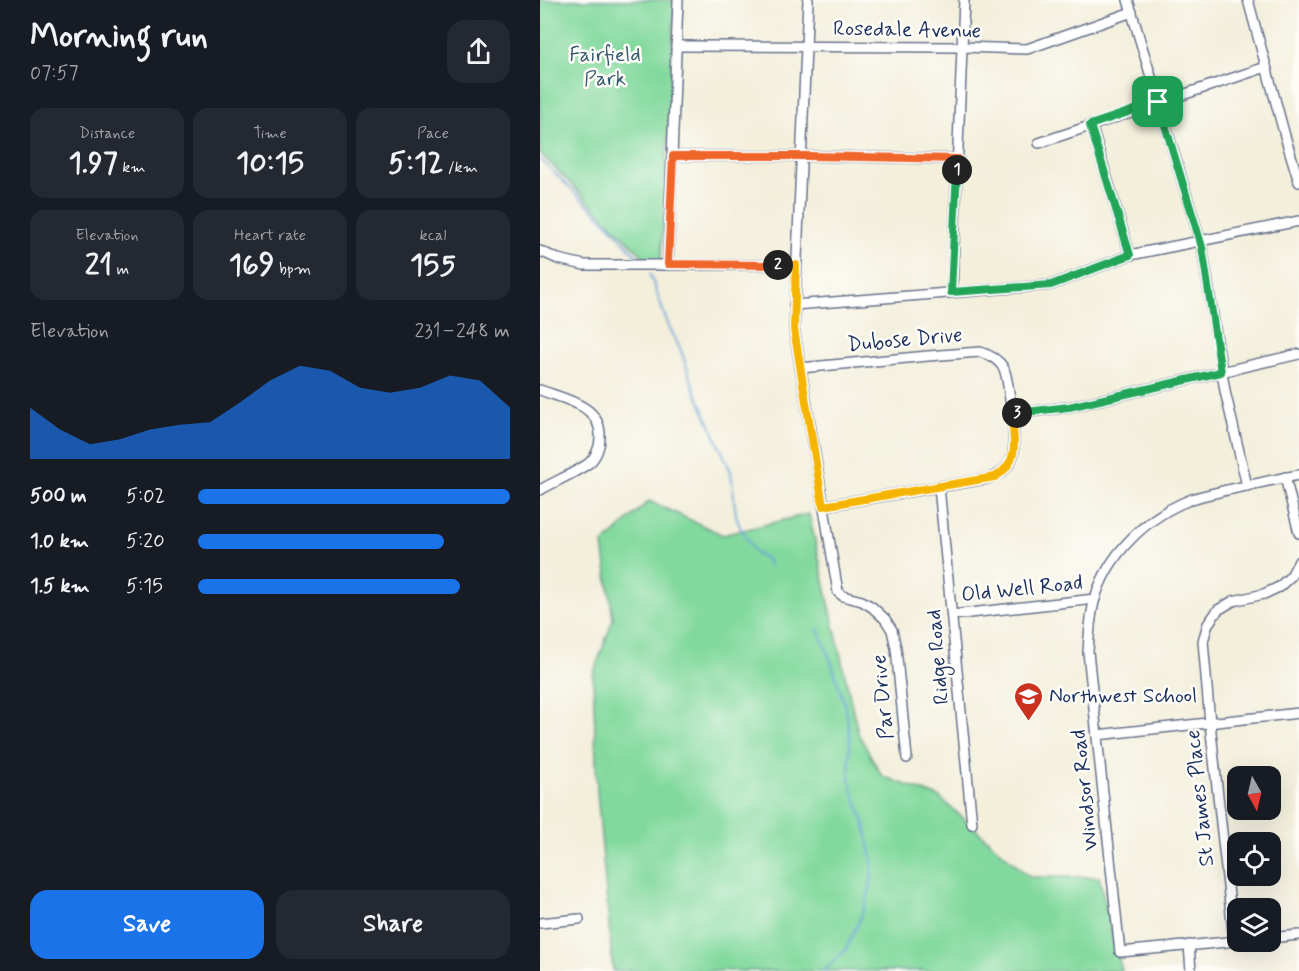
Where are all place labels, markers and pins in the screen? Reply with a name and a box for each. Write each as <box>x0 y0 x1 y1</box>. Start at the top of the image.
pin <box>1132 76 1183 127</box>
pin: 1 <box>942 155 972 185</box>
pin: 2 <box>763 250 793 280</box>
pin: 3 <box>1002 398 1032 428</box>
school or university icon: Northwest School <box>1012 680 1044 722</box>
place label: Northwest School <box>1049 682 1197 710</box>

